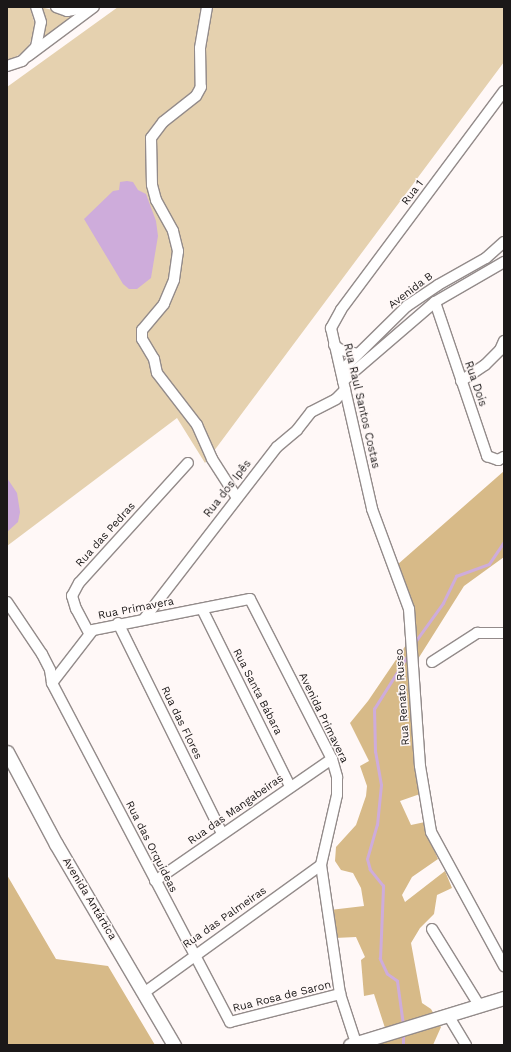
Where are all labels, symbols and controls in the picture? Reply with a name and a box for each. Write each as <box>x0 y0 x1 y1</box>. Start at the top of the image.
street label: Rua 1 <box>399 178 427 208</box>
street label: Avenida B <box>386 270 436 312</box>
street label: Rua Raul Santos Costas <box>340 342 382 470</box>
street label: Rua Dois <box>461 360 489 408</box>
street label: Rua dos Ipês <box>201 458 255 520</box>
street label: Rua das Pedras <box>73 500 139 570</box>
street label: Rua Primavera <box>97 595 175 623</box>
street label: Rua Santa Bábara <box>229 646 285 738</box>
street label: Rua Renato Russo <box>393 648 413 746</box>
street label: Avenida Primavera <box>295 671 351 765</box>
street label: Rua das Flores <box>158 684 204 762</box>
street label: Rua das Mangabeiras <box>186 772 286 848</box>
street label: Rua das Orquídeas <box>122 799 180 895</box>
street label: Avenida Antártica <box>59 855 119 943</box>
street label: Rua das Palmeiras <box>181 884 269 952</box>
street label: Rua Rosa de Saron <box>231 978 333 1016</box>

